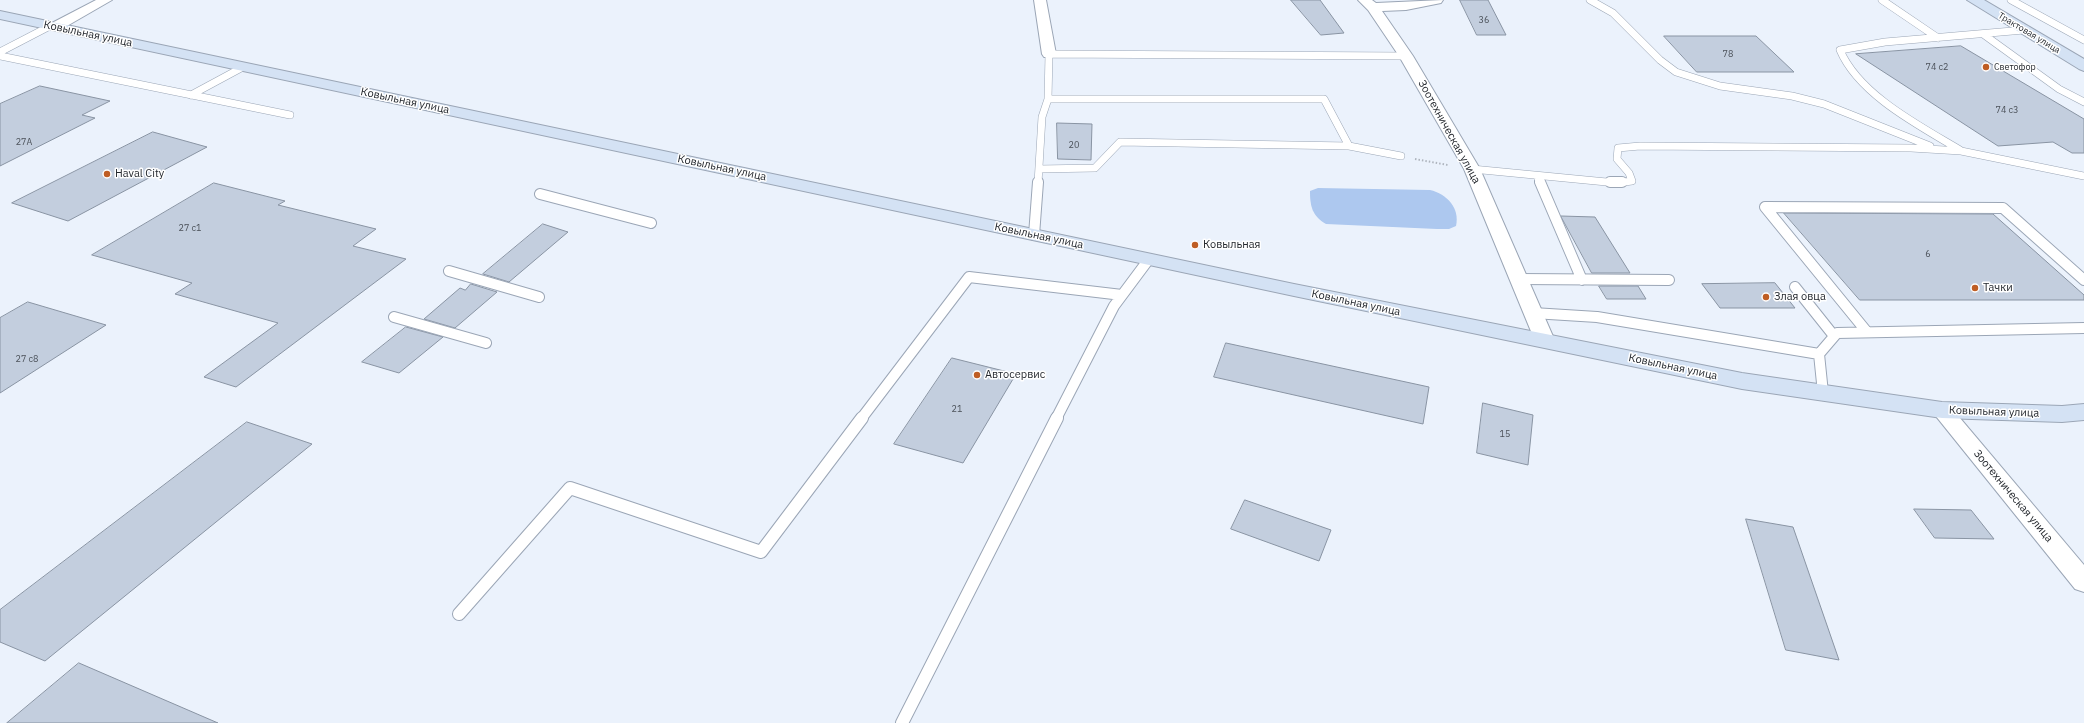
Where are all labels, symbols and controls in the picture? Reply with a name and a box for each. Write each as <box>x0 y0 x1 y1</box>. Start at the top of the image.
street label: Трактовая улица <box>1996 10 2062 56</box>
house number: 36 <box>1479 15 1489 25</box>
street label: Ковыльная улица <box>42 18 134 50</box>
house number: 78 <box>1723 49 1733 59</box>
house number: 74 с2 <box>1926 62 1948 72</box>
marker: Светофор <box>1981 62 1991 72</box>
place label: Светофор <box>1994 62 2036 72</box>
street label: Зоотехническая улица <box>1415 78 1483 186</box>
street label: Ковыльная улица <box>359 85 451 117</box>
house number: 74 с3 <box>1996 105 2018 115</box>
house number: 27А <box>16 137 32 147</box>
house number: 20 <box>1069 140 1079 150</box>
street label: Ковыльная улица <box>676 152 768 184</box>
place label: Haval Сity <box>115 167 164 181</box>
marker: Haval Сity <box>102 169 112 179</box>
street label: Ковыльная улица <box>993 220 1085 252</box>
house number: 27 с1 <box>179 223 201 233</box>
place label: Ковыльная <box>1203 238 1260 252</box>
marker: Ковыльная <box>1190 240 1200 250</box>
house number: 6 <box>1925 249 1931 259</box>
place label: Тачки <box>1983 281 2013 295</box>
marker: Тачки <box>1970 283 1980 293</box>
street label: Ковыльная улица <box>1310 287 1402 319</box>
place label: Злая овца <box>1774 290 1826 304</box>
marker: Злая овца <box>1761 292 1771 302</box>
street label: Ковыльная улица <box>1627 351 1719 383</box>
house number: 27 с8 <box>16 354 38 364</box>
place label: Автосервис <box>985 368 1045 382</box>
marker: Автосервис <box>972 370 982 380</box>
house number: 21 <box>952 404 962 414</box>
street label: Ковыльная улица <box>1949 404 2039 420</box>
house number: 15 <box>1500 429 1510 439</box>
street label: Зоотехническая улица <box>1971 447 2055 545</box>

